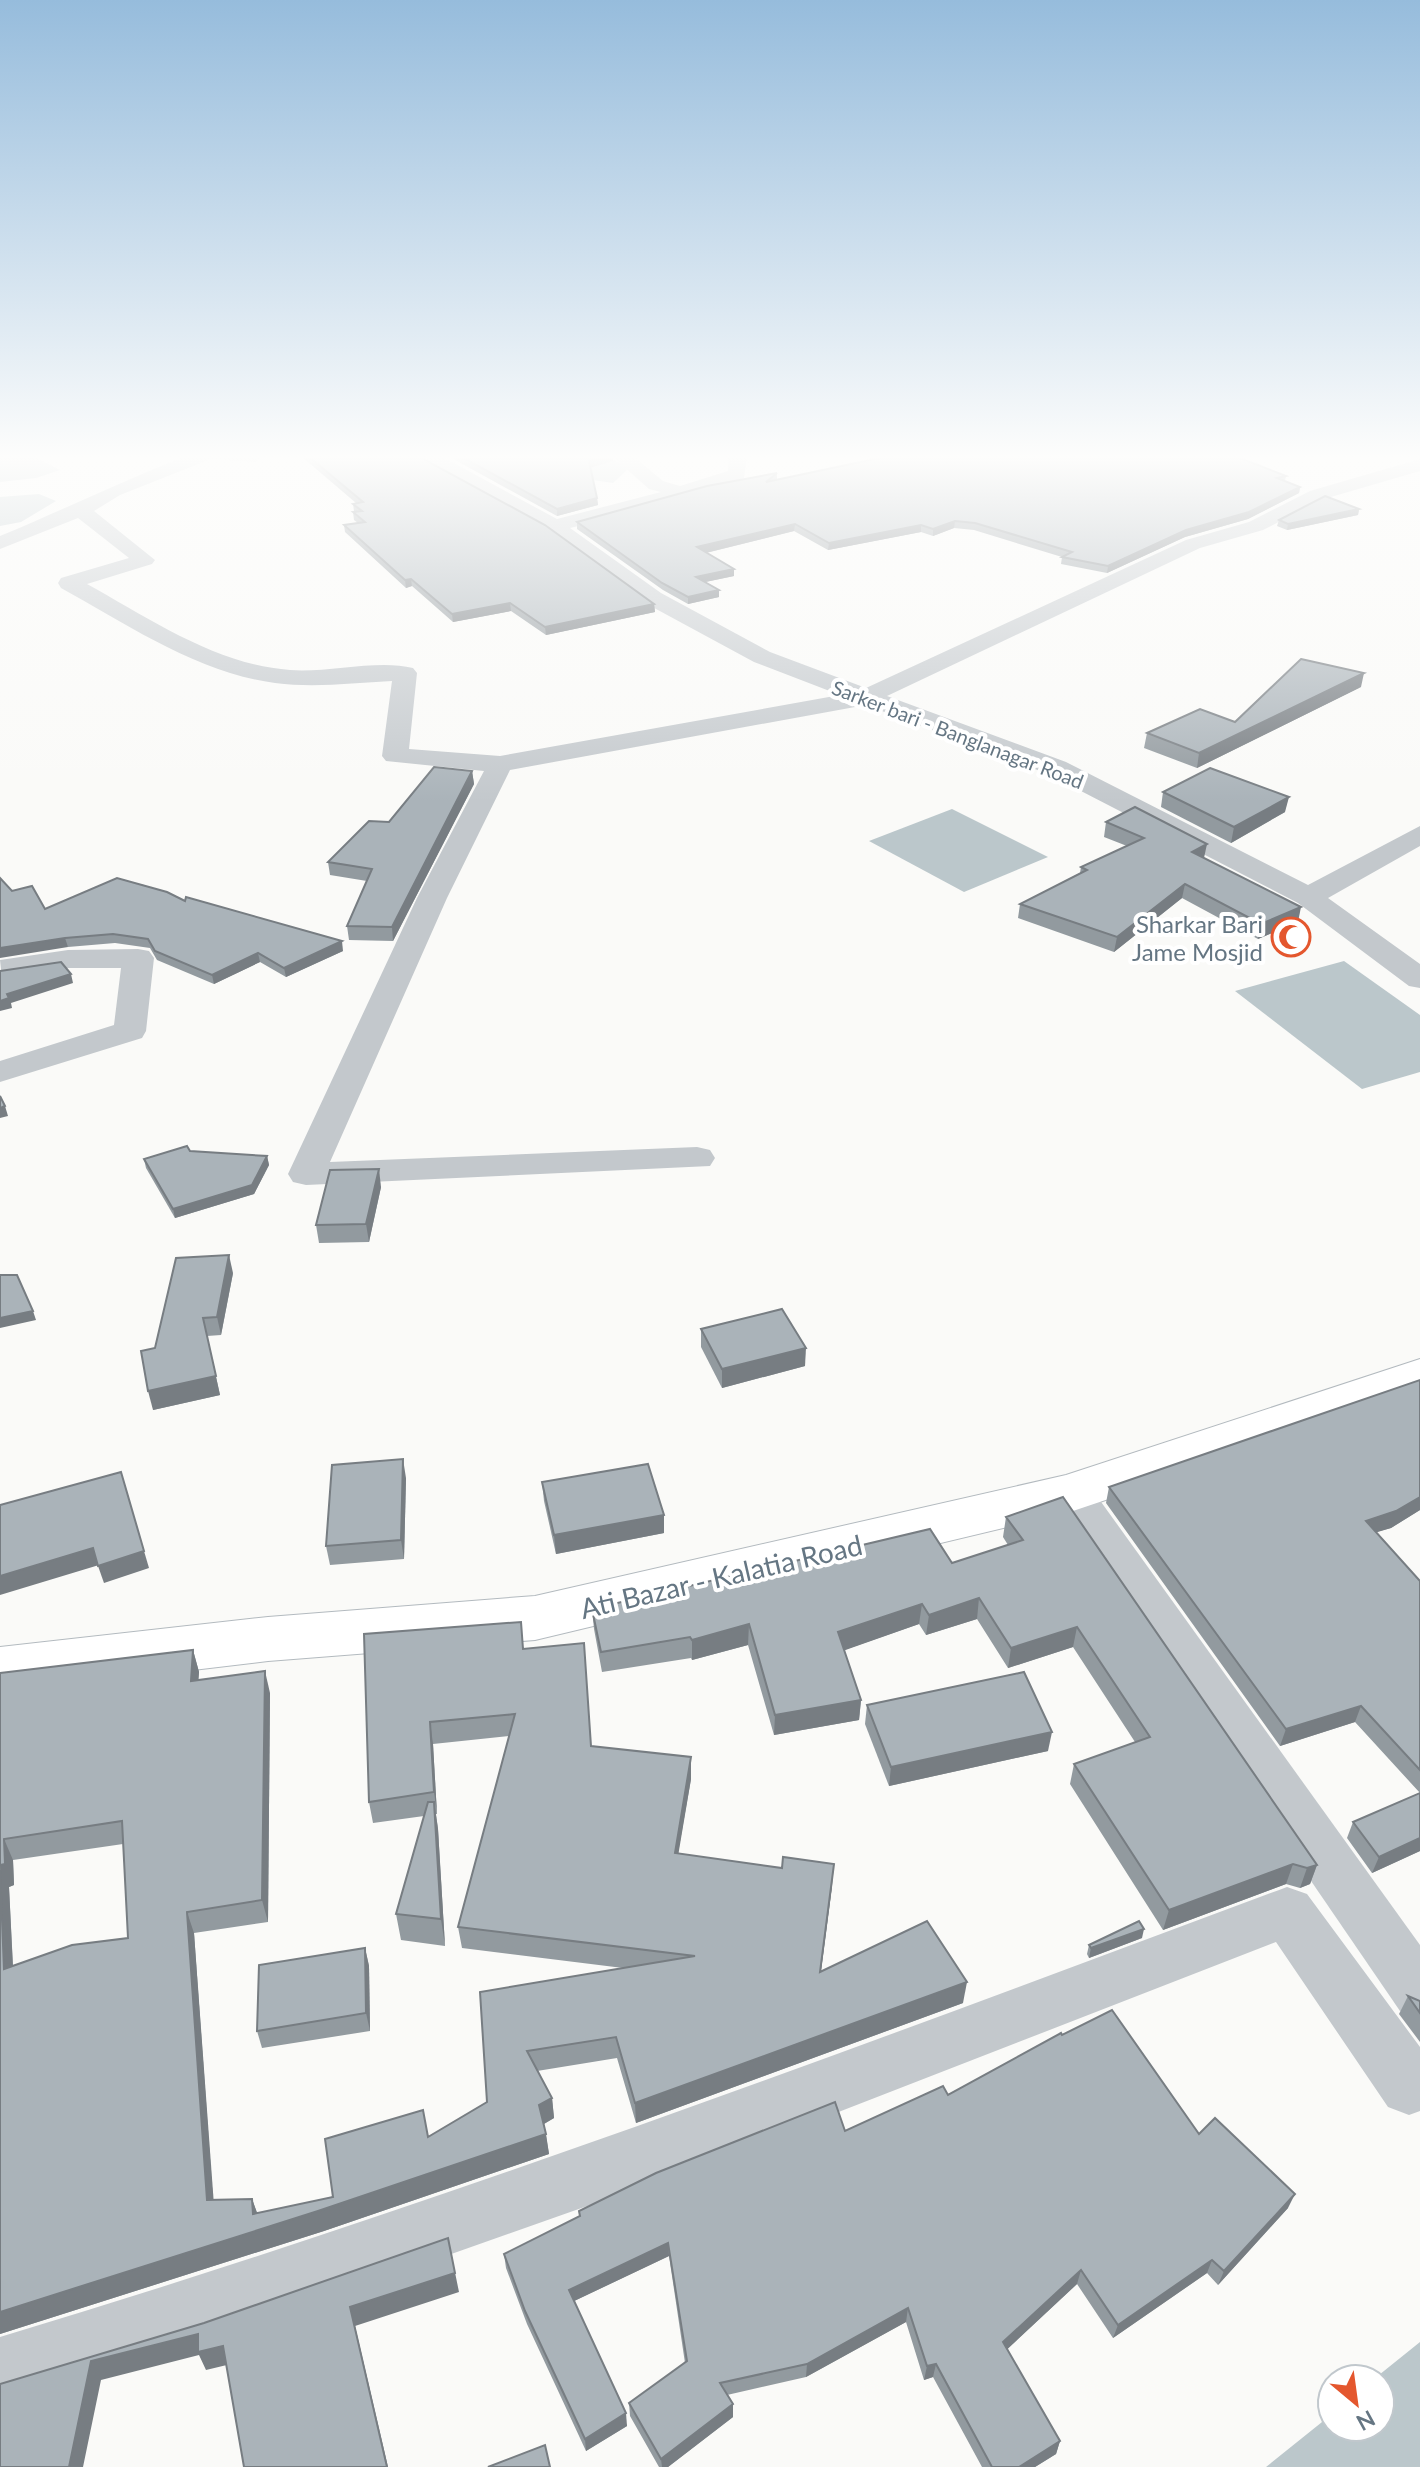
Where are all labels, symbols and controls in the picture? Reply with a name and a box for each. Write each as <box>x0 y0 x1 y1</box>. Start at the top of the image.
street label: Sarker bari - Banglanagar Road <box>829 675 1087 793</box>
place label: Sharkar Bari Jame Mosjid <box>1132 909 1263 966</box>
mosque icon: Sharkar Bari Jame Mosjid <box>1270 916 1312 958</box>
street label: Ati Bazar - Kalatia Road <box>577 1527 865 1625</box>
north arrow <box>1316 2363 1396 2443</box>
text: N <box>1352 2405 1380 2437</box>

